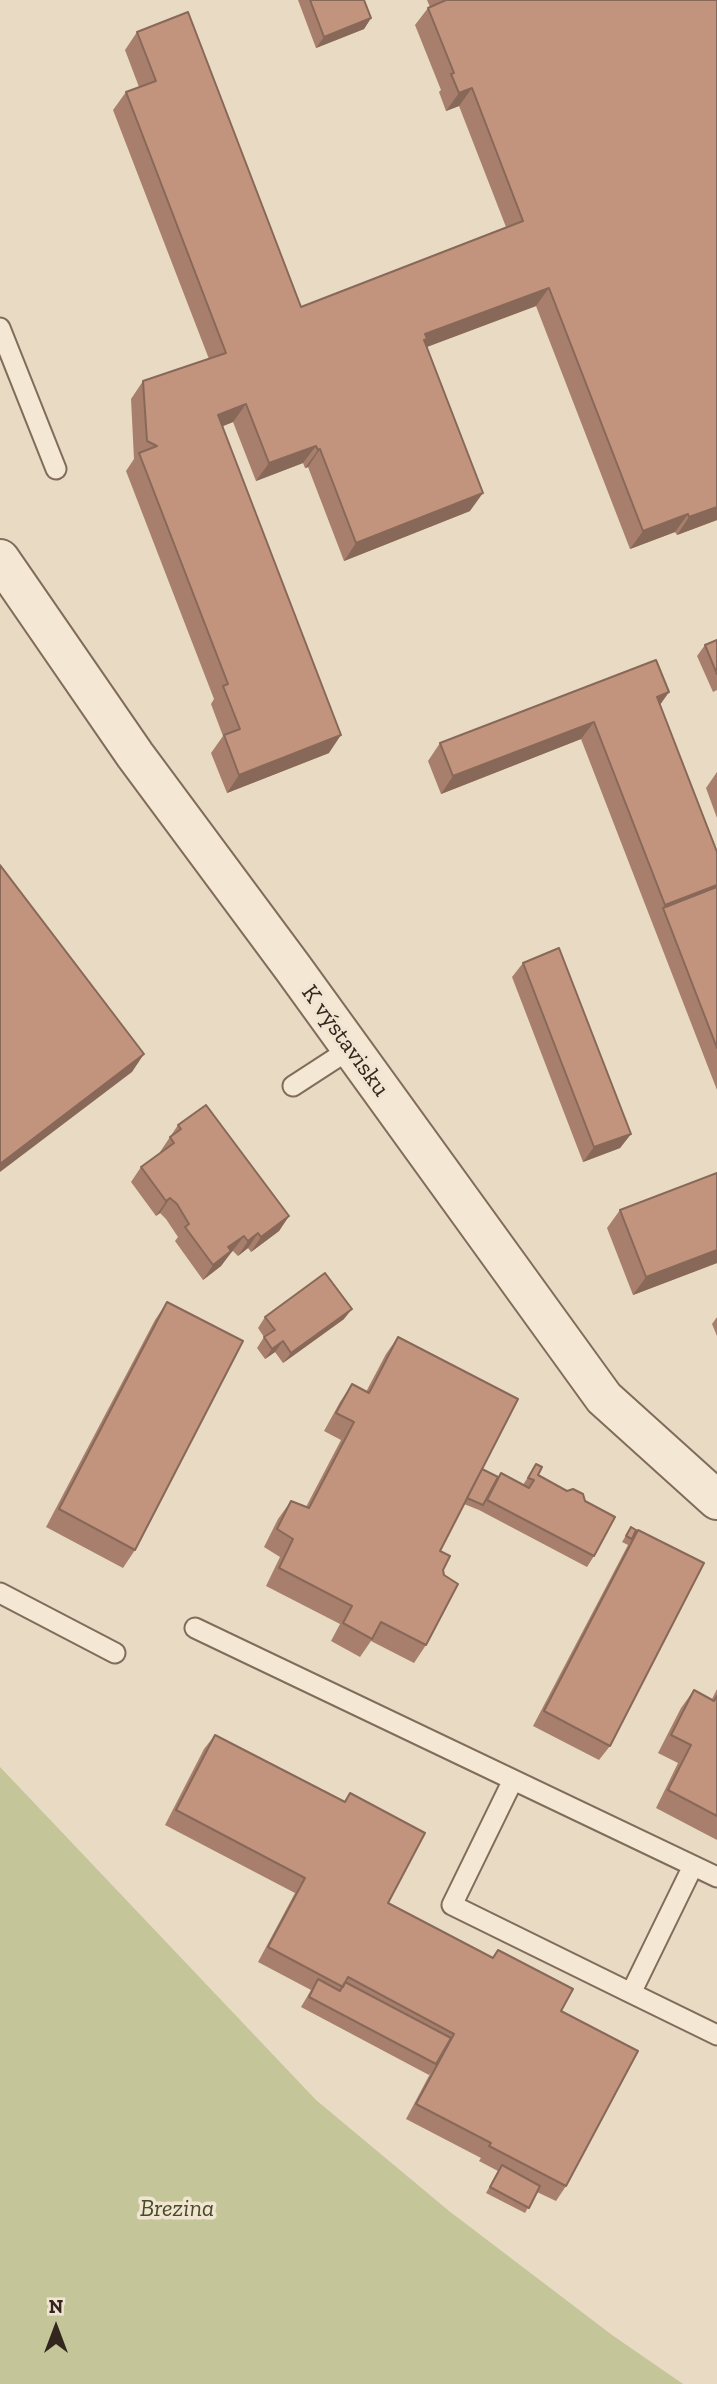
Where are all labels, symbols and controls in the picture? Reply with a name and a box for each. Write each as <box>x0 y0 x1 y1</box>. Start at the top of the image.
street label: K výstavisku <box>295 980 395 1102</box>
park label: Brezina <box>140 2195 214 2223</box>
north arrow <box>21 2293 91 2363</box>
text: N <box>49 2295 63 2318</box>

